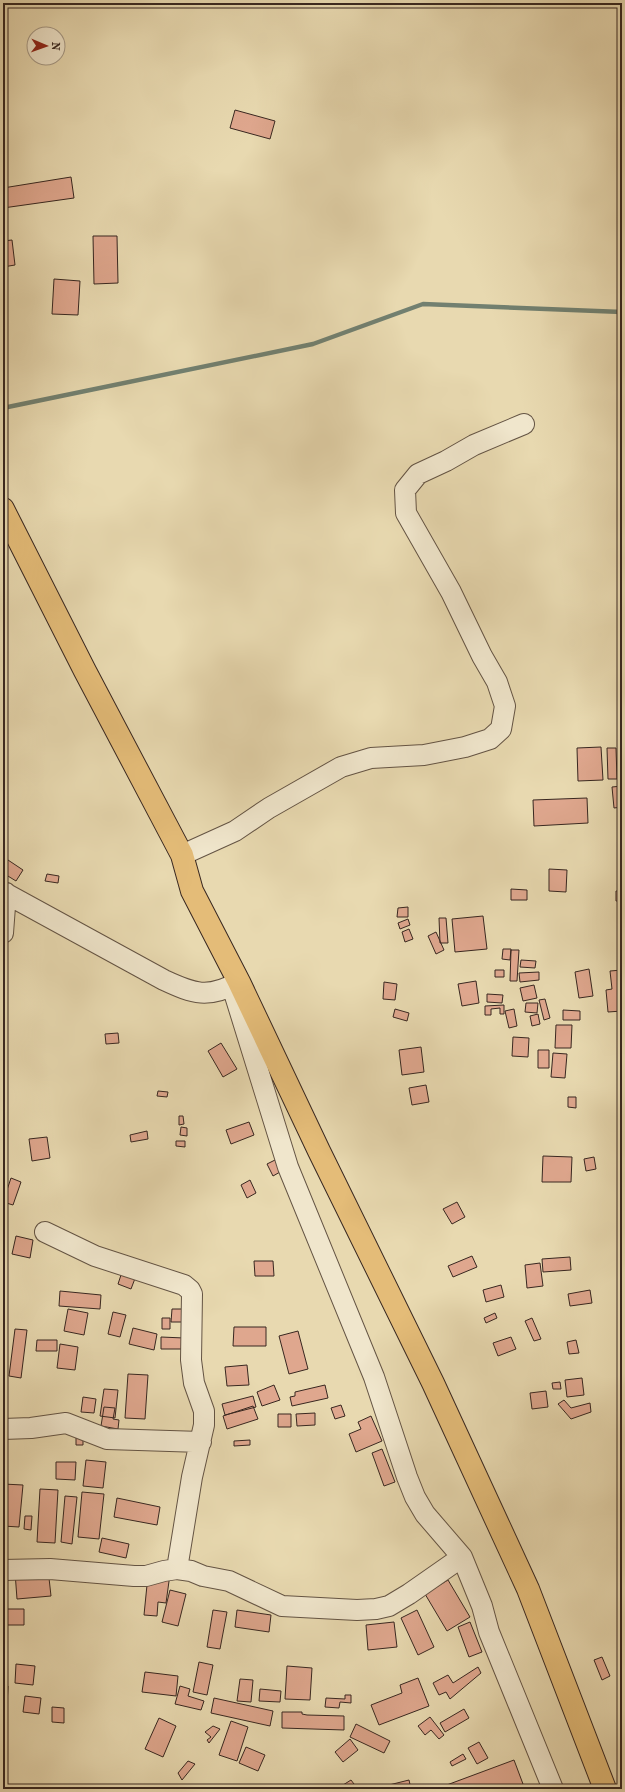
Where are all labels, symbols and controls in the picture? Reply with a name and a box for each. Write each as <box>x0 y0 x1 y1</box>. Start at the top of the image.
north arrow <box>26 26 66 66</box>
text: N <box>49 42 62 51</box>

